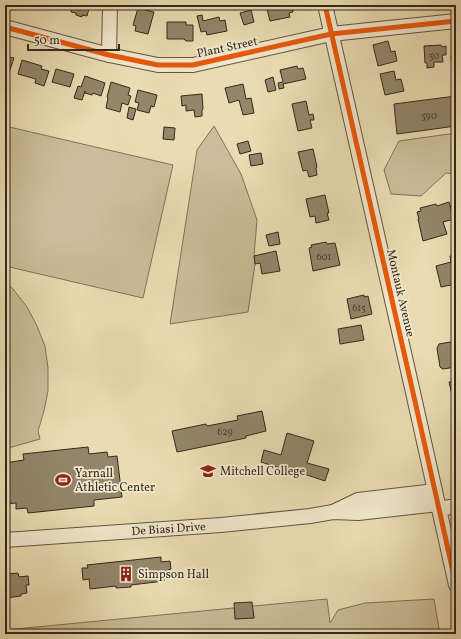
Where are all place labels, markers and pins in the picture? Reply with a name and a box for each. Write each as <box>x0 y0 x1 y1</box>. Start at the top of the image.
school or university icon: Mitchell College <box>199 462 217 480</box>
place label: Mitchell College <box>220 464 305 480</box>
place label: Yarnall Athletic Center <box>75 466 155 496</box>
sports icon: Yarnall Athletic Center <box>54 471 72 489</box>
building icon: Simpson Hall <box>117 565 135 583</box>
place label: Simpson Hall <box>138 567 209 583</box>

